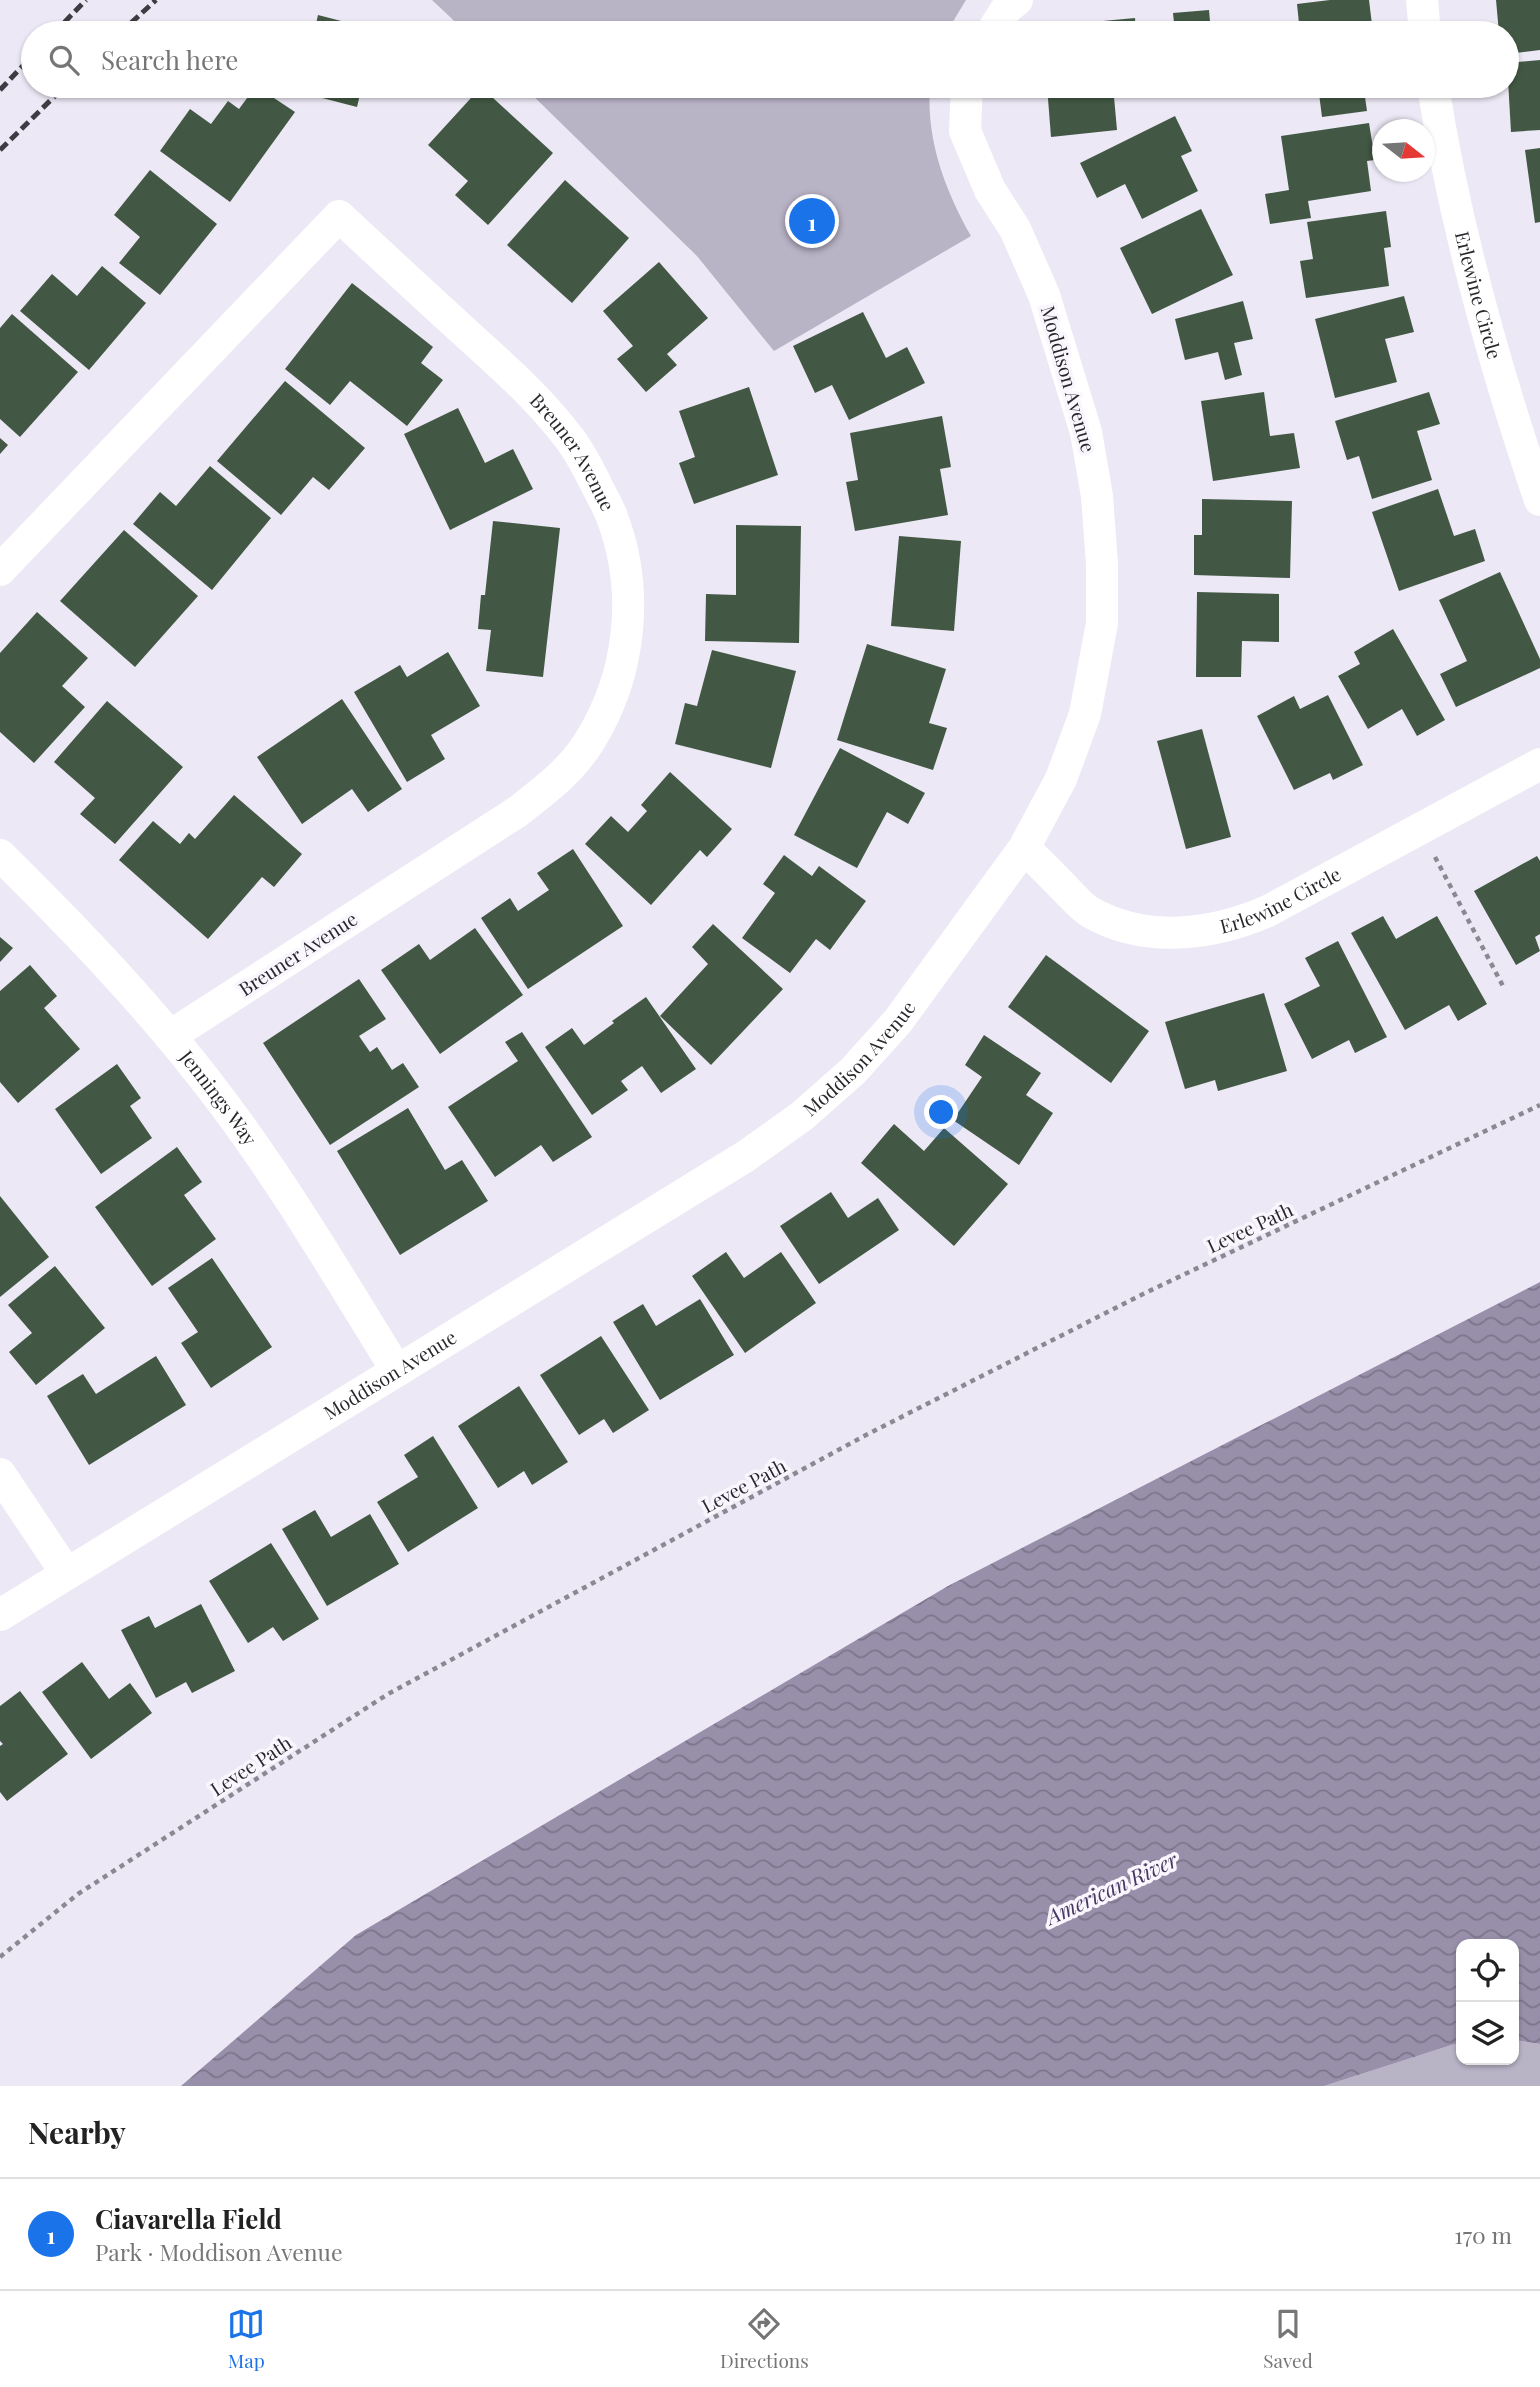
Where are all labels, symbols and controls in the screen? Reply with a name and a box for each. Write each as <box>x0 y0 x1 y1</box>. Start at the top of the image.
search box <box>21 21 1519 98</box>
icon: search <box>45 41 83 79</box>
text: Search here <box>101 42 238 77</box>
north arrow <box>1372 119 1435 182</box>
pin: 1 <box>789 195 835 247</box>
street label: Erlewine Circle <box>1450 228 1509 362</box>
street label: Moddison Avenue <box>1036 302 1102 455</box>
street label: Breuner Avenue <box>525 387 621 515</box>
street label: Erlewine Circle <box>1217 860 1345 939</box>
street label: Breuner Avenue <box>233 905 362 1001</box>
street label: Moddison Avenue <box>797 995 920 1121</box>
street label: Jennings Way <box>174 1044 264 1150</box>
your location <box>924 1095 958 1129</box>
street label: Levee Path <box>1202 1196 1297 1258</box>
street label: Moddison Avenue <box>318 1323 461 1425</box>
street label: Levee Path <box>697 1452 790 1518</box>
street label: Levee Path <box>205 1729 296 1801</box>
water label: American River <box>1039 1844 1182 1931</box>
map controls <box>1456 1939 1519 2065</box>
button: locate <box>1456 1939 1519 2002</box>
button: layers <box>1456 2002 1519 2065</box>
text: Nearby <box>28 2112 126 2152</box>
text: Ciavarella Field <box>95 2201 282 2236</box>
text: 1 <box>47 2219 55 2250</box>
text: 170 m <box>1454 2219 1512 2250</box>
text: Park · Moddison Avenue <box>95 2236 343 2267</box>
tab: Map <box>227 2305 265 2373</box>
tab: Directions <box>720 2305 809 2373</box>
tab: Saved <box>1263 2305 1313 2373</box>

